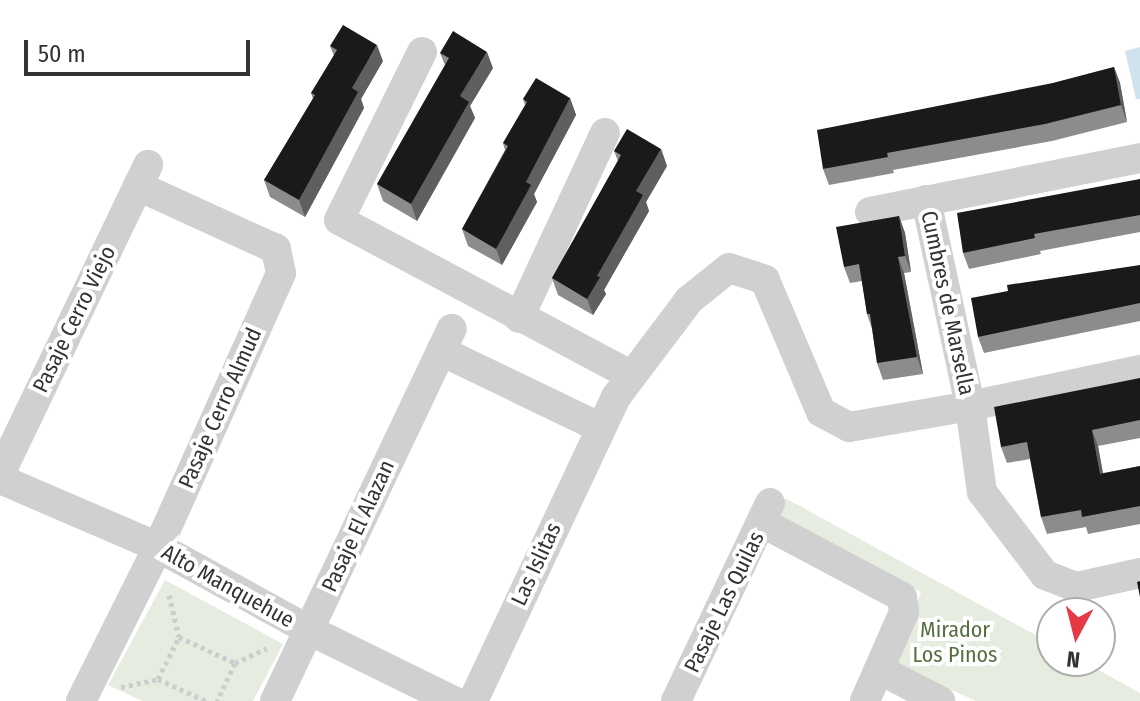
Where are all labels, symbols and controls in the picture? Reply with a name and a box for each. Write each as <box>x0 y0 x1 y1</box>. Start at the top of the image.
scale bar <box>28 24 254 74</box>
text: 50 m <box>38 40 86 68</box>
street label: Cumbres de Marsella <box>916 209 980 397</box>
street label: Pasaje Cerro Viejo <box>27 241 121 397</box>
street label: Pasaje Cerro Almud <box>173 324 267 492</box>
street label: Pasaje El Alazan <box>316 456 400 596</box>
street label: Las Islitas <box>505 518 567 610</box>
street label: Pasaje Las Quilas <box>678 527 770 677</box>
street label: Alto Manquehue <box>157 539 299 633</box>
north arrow <box>1036 597 1116 677</box>
park label: Mirador Los Pinos <box>912 616 998 668</box>
text: N <box>1065 645 1081 674</box>

